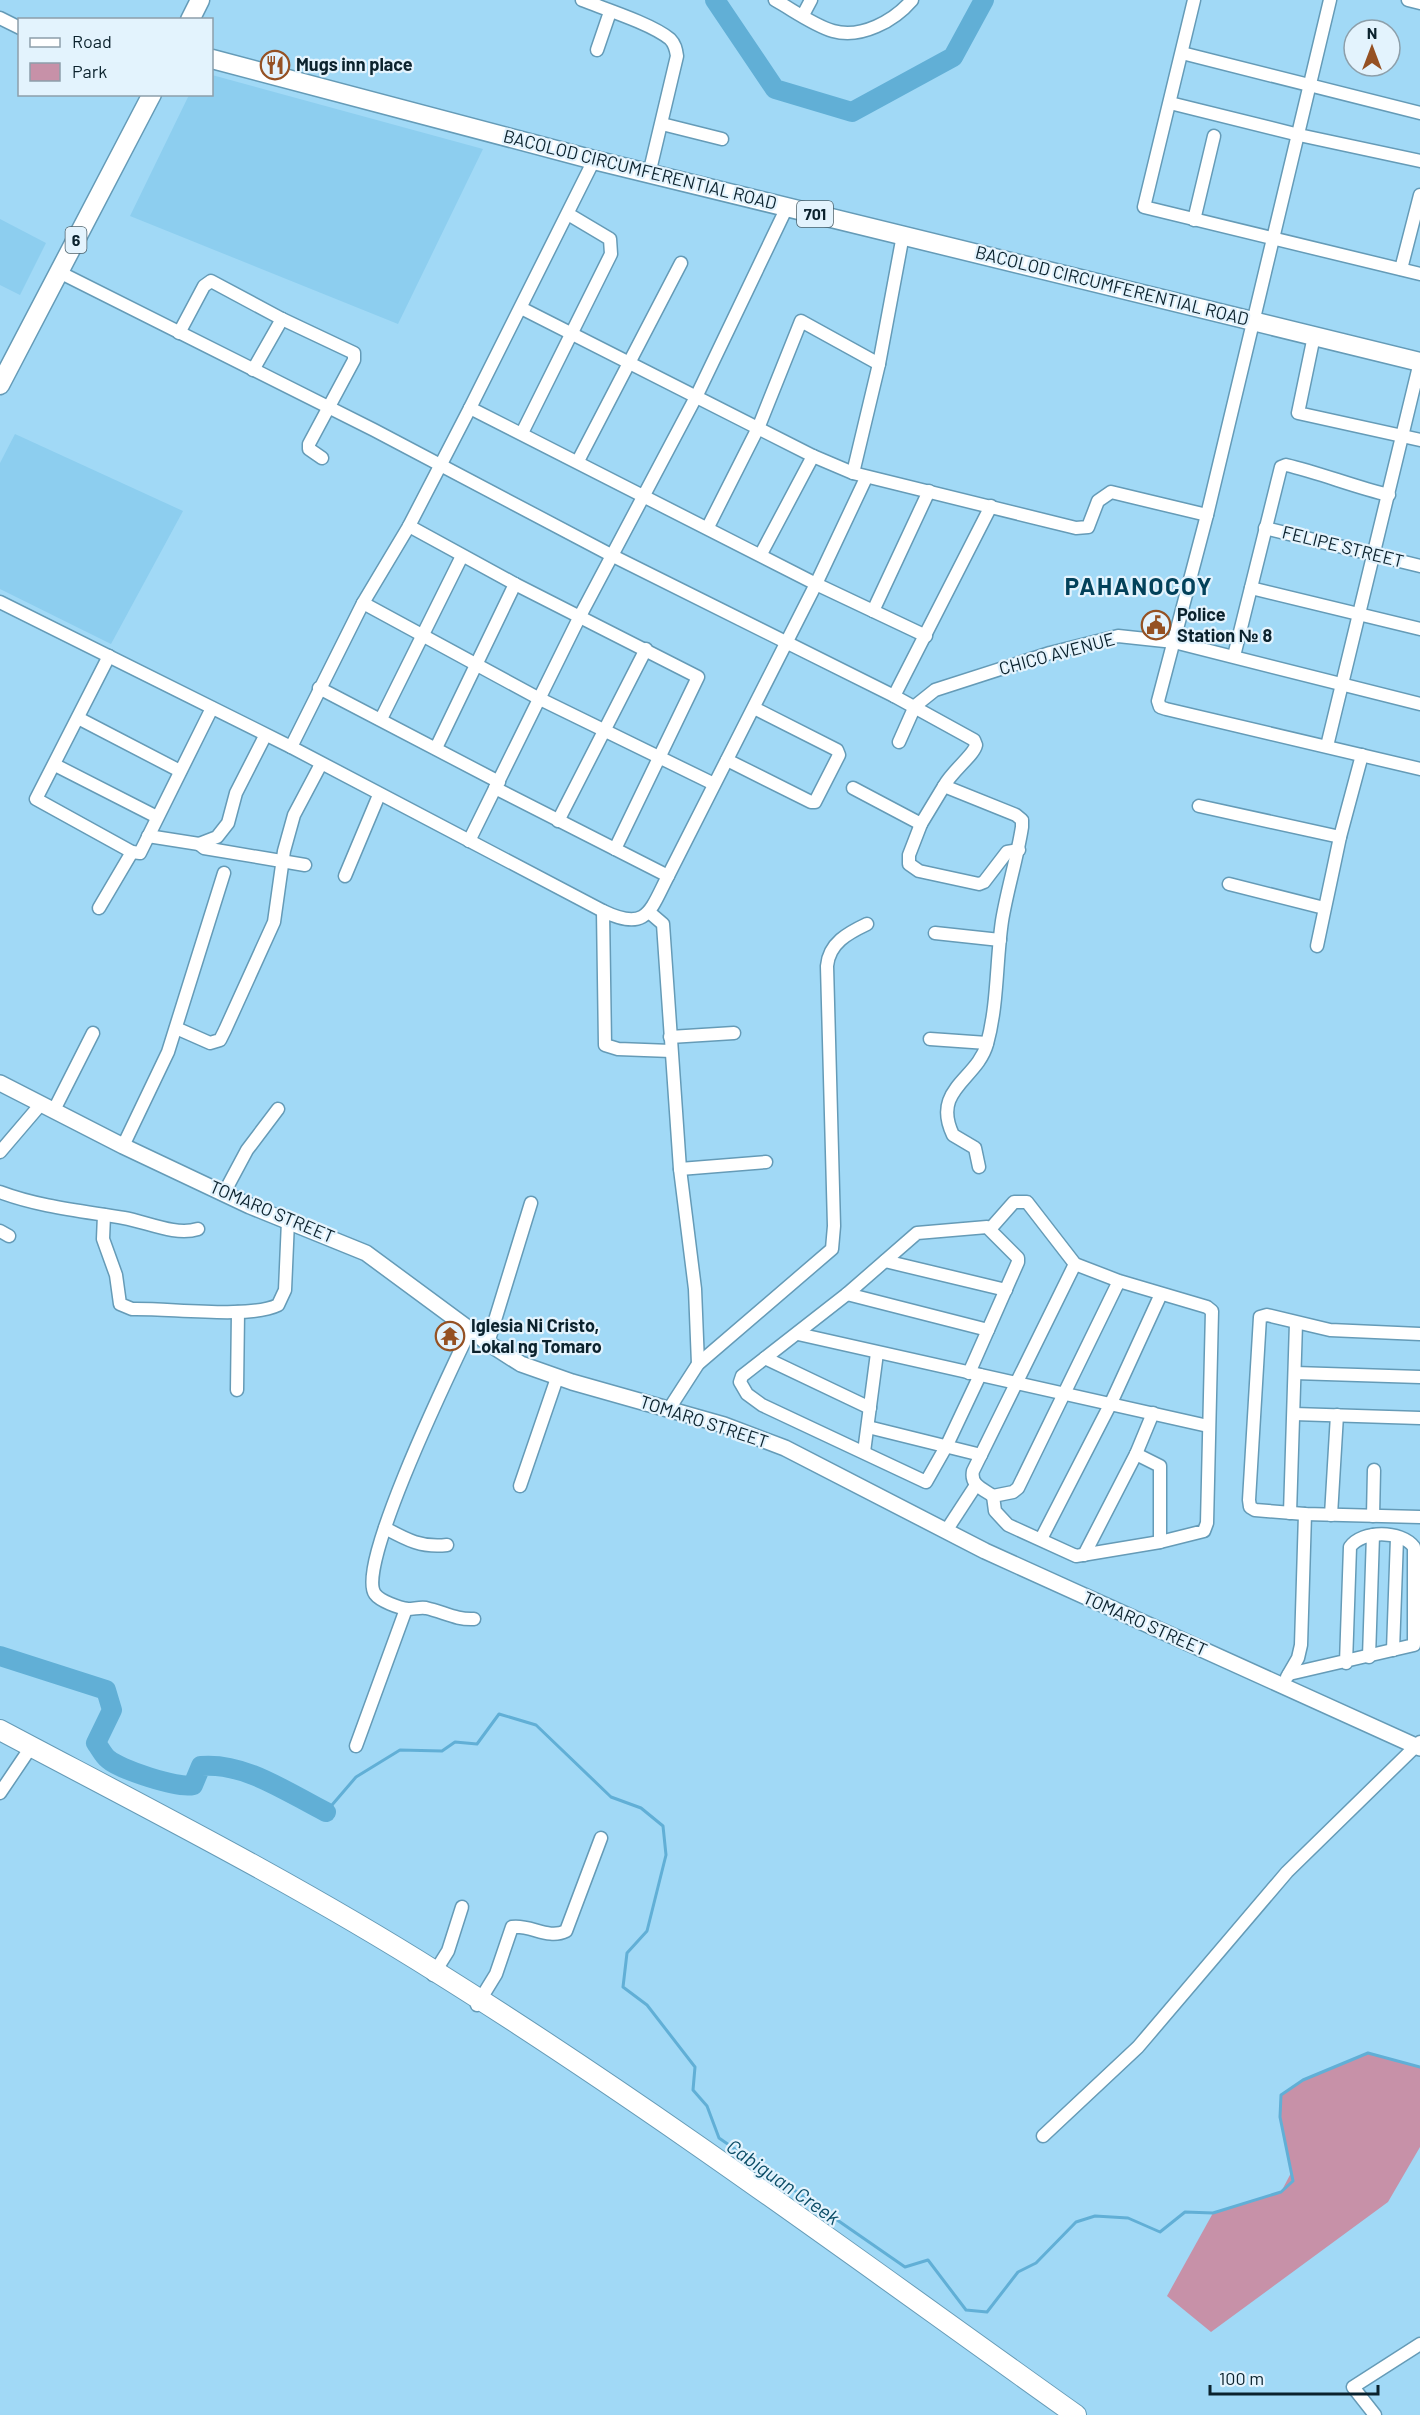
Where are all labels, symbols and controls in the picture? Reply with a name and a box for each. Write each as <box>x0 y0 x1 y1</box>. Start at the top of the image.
legend <box>18 18 213 96</box>
north arrow <box>1342 18 1402 78</box>
text: N <box>1367 23 1377 42</box>
text: Road <box>72 30 112 52</box>
restaurant icon: Mugs inn place <box>259 49 291 81</box>
place label: Mugs inn place <box>296 53 413 75</box>
text: Park <box>72 60 107 82</box>
street label: BACOLOD CIRCUMFERENTIAL ROAD <box>501 124 779 214</box>
road number: 701 <box>797 201 833 227</box>
road number: 6 <box>66 227 86 253</box>
street label: BACOLOD CIRCUMFERENTIAL ROAD <box>973 240 1251 330</box>
street label: FELIPE STREET <box>1280 520 1406 572</box>
district label: PAHANOCOY <box>1065 571 1213 600</box>
place label: Police Station № 8 <box>1177 603 1272 646</box>
public building icon: Police Station № 8 <box>1140 609 1172 641</box>
street label: CHICO AVENUE <box>996 627 1117 679</box>
street label: TOMARO STREET <box>207 1175 338 1247</box>
place label: Iglesia Ni Cristo, Lokal ng Tomaro <box>471 1314 602 1357</box>
temple icon: Iglesia Ni Cristo, Lokal ng Tomaro <box>434 1320 466 1352</box>
street label: TOMARO STREET <box>637 1390 771 1452</box>
street label: TOMARO STREET <box>1080 1586 1211 1660</box>
water label: Cabiguan Creek <box>722 2133 845 2229</box>
scale bar <box>1210 2358 1378 2396</box>
text: 100 m <box>1219 2367 1264 2389</box>

